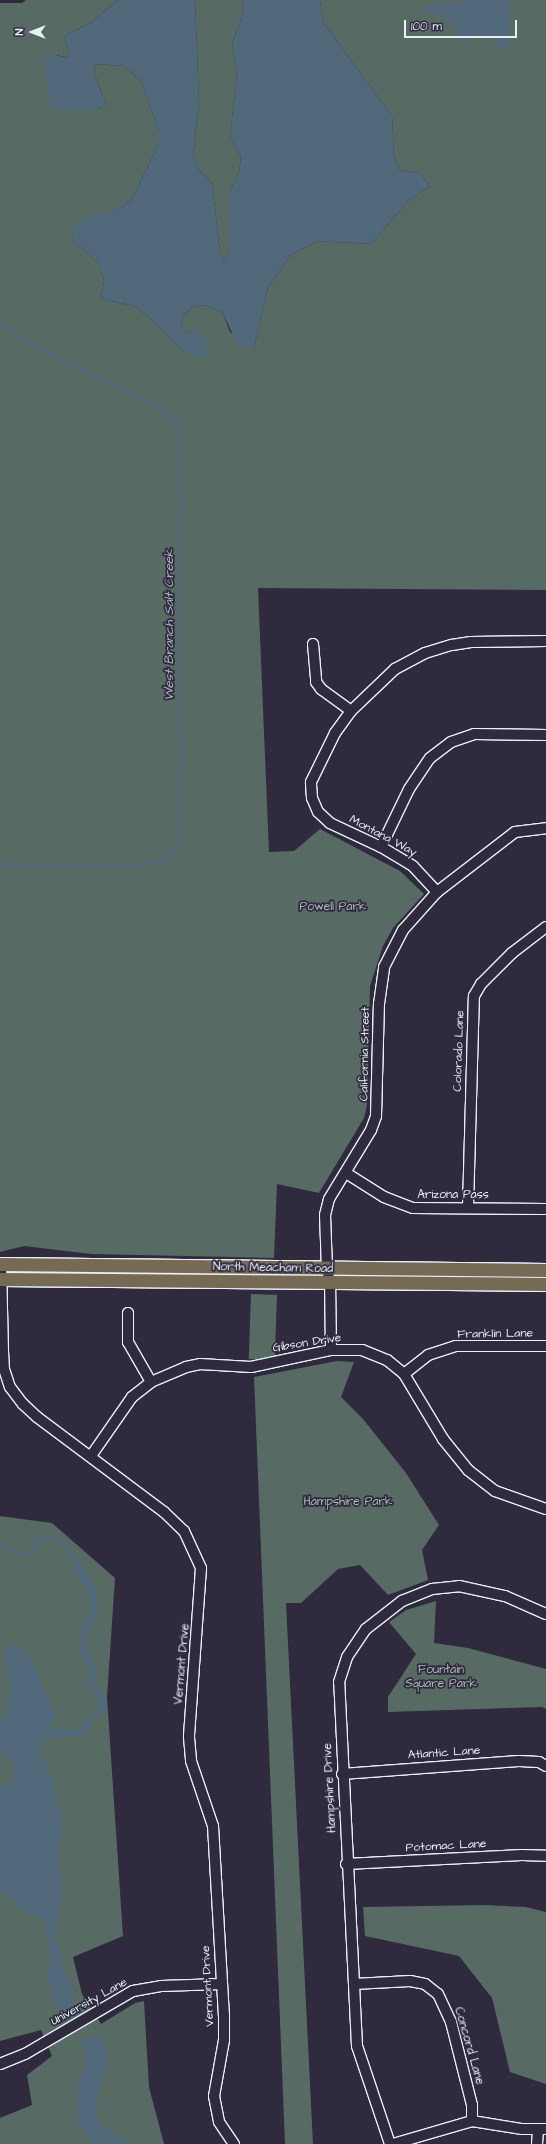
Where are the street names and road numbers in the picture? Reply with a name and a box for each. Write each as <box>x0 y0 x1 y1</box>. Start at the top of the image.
street label: Montana Way <box>347 812 419 860</box>
street label: California Street <box>357 1007 373 1101</box>
street label: Colorado Lane <box>450 1010 468 1092</box>
street label: Arizona Pass <box>417 1188 489 1202</box>
street label: North Meacham Road <box>213 1260 333 1276</box>
street label: Franklin Lane <box>457 1326 533 1342</box>
street label: Gibson Drive <box>272 1330 342 1356</box>
street label: Vermont Drive <box>171 1623 193 1705</box>
street label: Hampshire Drive <box>320 1743 340 1833</box>
street label: Atlantic Lane <box>407 1743 481 1763</box>
street label: Potomac Lane <box>405 1837 487 1855</box>
street label: Vermont Drive <box>199 1945 217 2027</box>
street label: University Lane <box>48 1975 130 2029</box>
street label: Concord Lane <box>451 2006 487 2086</box>

